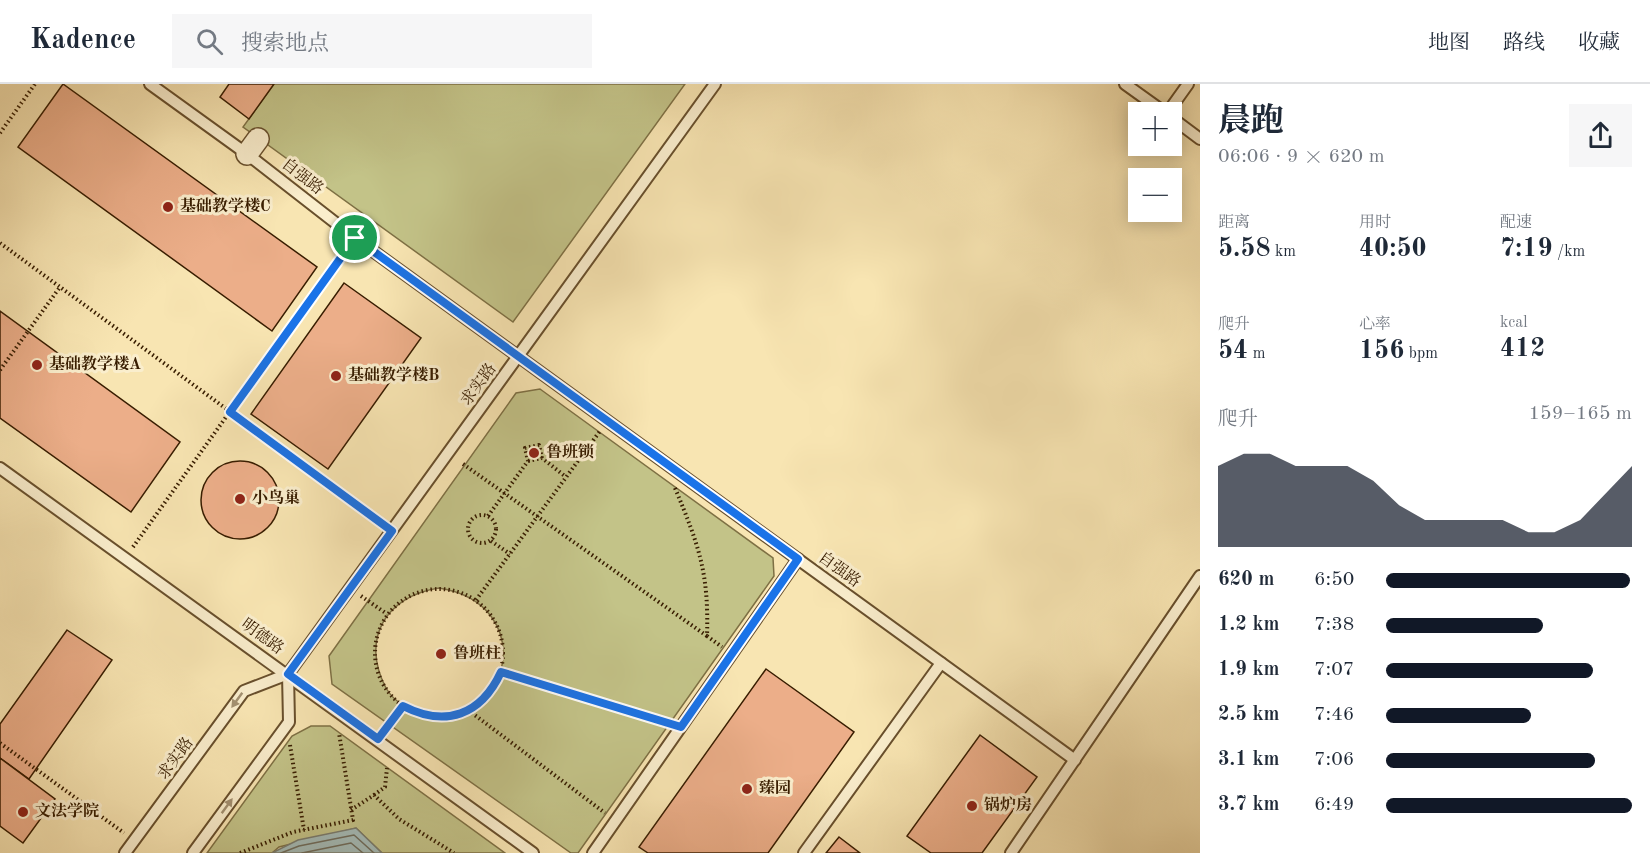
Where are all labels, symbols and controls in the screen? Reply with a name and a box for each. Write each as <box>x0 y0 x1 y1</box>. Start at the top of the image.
search box <box>172 14 592 68</box>
icon: search <box>193 25 226 58</box>
text: Kadence <box>30 27 136 55</box>
text: 搜索地点 <box>241 33 329 55</box>
text: 地图 <box>1428 33 1470 54</box>
text: 路线 <box>1503 33 1545 54</box>
text: 收藏 <box>1578 33 1620 54</box>
map controls <box>1128 102 1182 222</box>
button: + <box>1128 102 1182 156</box>
button: share <box>1569 104 1632 167</box>
text: 晨跑 <box>1218 106 1284 139</box>
text: 06:06 · 9 × 620 m <box>1218 147 1385 167</box>
street label: 自强路 <box>278 154 327 198</box>
button: − <box>1128 168 1182 222</box>
place label: 基础教学楼C <box>180 197 271 215</box>
marker: 基础教学楼C <box>161 200 175 214</box>
pin <box>329 212 380 263</box>
text: 距离 <box>1218 215 1250 231</box>
text: 用时 <box>1359 215 1391 231</box>
text: 配速 <box>1500 215 1532 231</box>
icon: arrive <box>338 221 371 254</box>
text: 5.58 <box>1218 236 1271 262</box>
text: 40:50 <box>1359 236 1427 262</box>
text: 7:19 <box>1500 236 1553 262</box>
text: km <box>1271 244 1296 260</box>
text: /km <box>1553 244 1585 260</box>
text: kcal <box>1500 315 1528 331</box>
text: 爬升 <box>1218 317 1250 333</box>
text: 心率 <box>1359 317 1391 333</box>
text: 412 <box>1500 336 1545 362</box>
text: 54 <box>1218 338 1248 364</box>
text: 156 <box>1359 338 1404 364</box>
text: m <box>1248 346 1265 362</box>
text: bpm <box>1404 346 1438 362</box>
place label: 基础教学楼A <box>49 355 141 373</box>
marker: 基础教学楼A <box>30 358 44 372</box>
street label: 求实路 <box>457 360 500 409</box>
place label: 基础教学楼B <box>348 366 439 384</box>
marker: 基础教学楼B <box>329 369 343 383</box>
text: 159–165 m <box>1529 404 1632 424</box>
text: 爬升 <box>1218 410 1258 430</box>
place label: 鲁班锁 <box>546 443 594 461</box>
marker: 鲁班锁 <box>527 446 541 460</box>
place label: 小鸟巢 <box>252 489 300 507</box>
marker: 小鸟巢 <box>233 492 247 506</box>
street label: 自强路 <box>815 548 864 591</box>
text: 620 m <box>1218 570 1274 590</box>
text: 6:50 <box>1314 570 1354 590</box>
street label: 明德路 <box>238 615 287 658</box>
text: 1.2 km <box>1218 615 1280 635</box>
text: 7:38 <box>1314 615 1354 635</box>
place label: 鲁班柱 <box>453 644 501 662</box>
marker: 鲁班柱 <box>434 647 448 661</box>
text: 1.9 km <box>1218 660 1280 680</box>
text: 7:07 <box>1314 660 1354 680</box>
one-way arrow <box>232 692 244 707</box>
text: 2.5 km <box>1218 705 1280 725</box>
text: 7:46 <box>1314 705 1354 725</box>
street label: 求实路 <box>154 734 197 783</box>
text: 3.1 km <box>1218 750 1280 770</box>
text: 7:06 <box>1314 750 1354 770</box>
place label: 臻园 <box>759 779 791 797</box>
marker: 臻园 <box>740 782 754 796</box>
place label: 锅炉房 <box>984 795 1032 814</box>
text: 3.7 km <box>1218 795 1280 815</box>
text: 6:49 <box>1314 795 1354 815</box>
one-way arrow <box>221 798 233 814</box>
marker: 锅炉房 <box>965 799 979 813</box>
place label: 文法学院 <box>35 802 99 820</box>
marker: 文法学院 <box>16 805 30 819</box>

